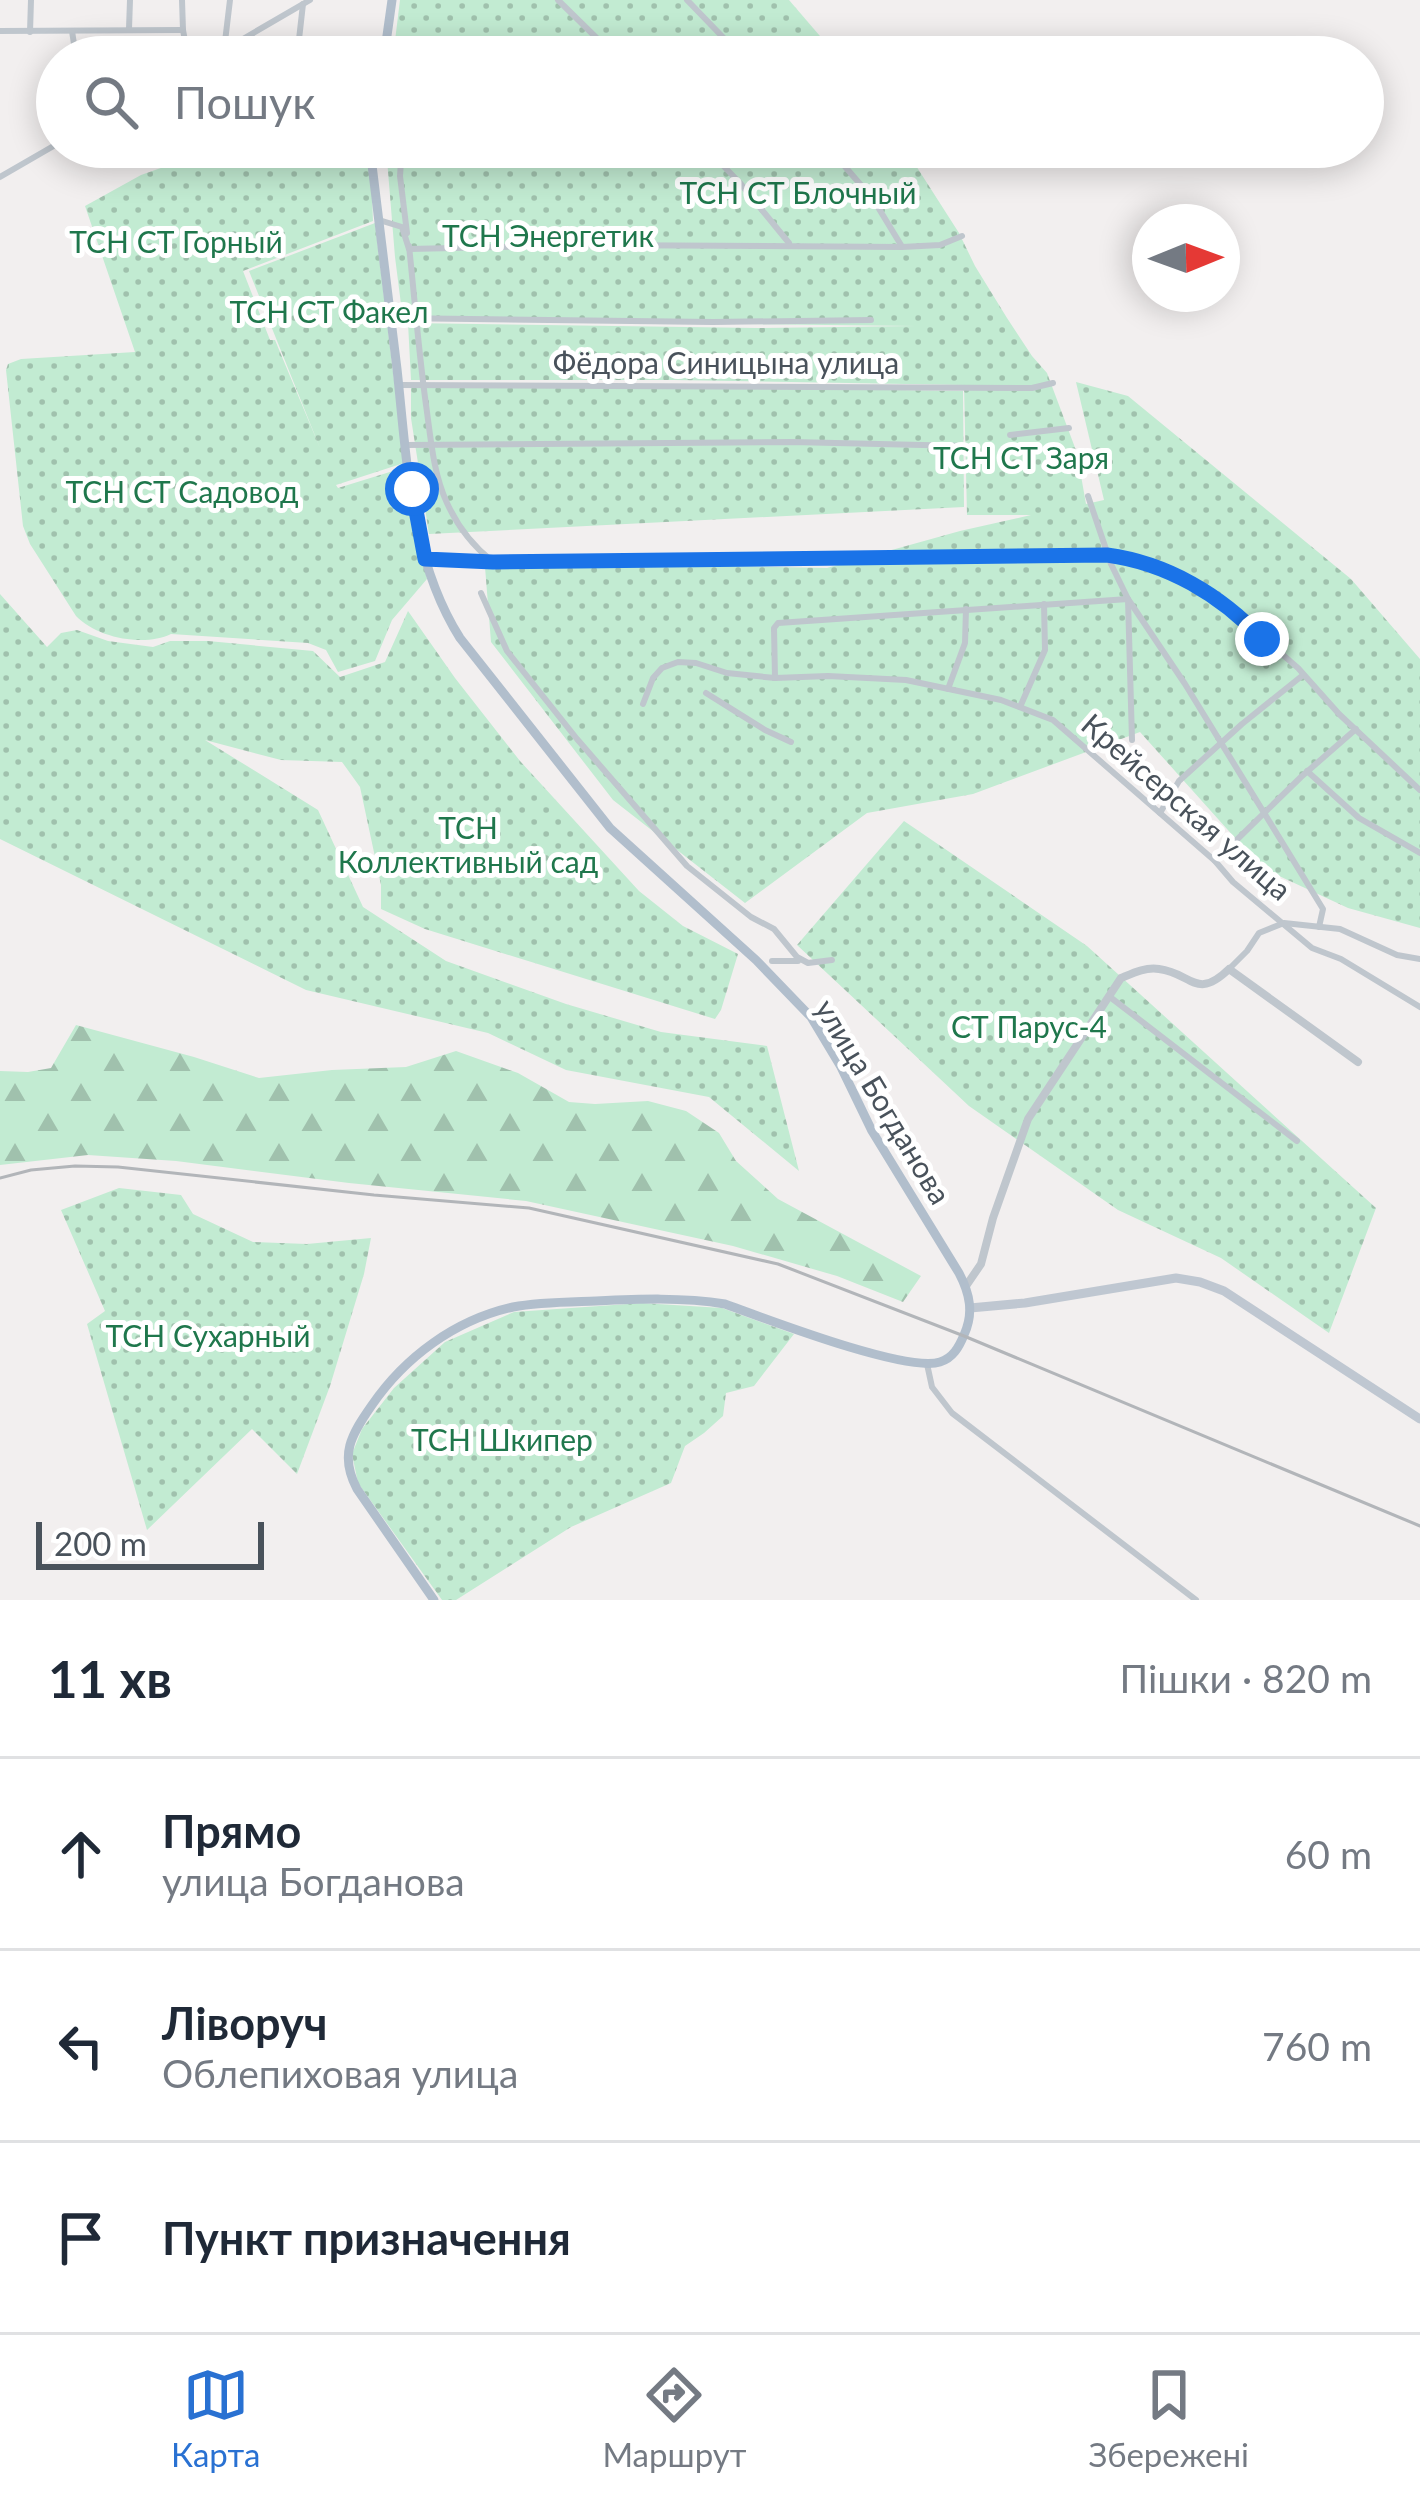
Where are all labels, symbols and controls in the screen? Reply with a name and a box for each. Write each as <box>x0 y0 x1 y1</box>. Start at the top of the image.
search box <box>36 36 1384 168</box>
icon: search <box>78 69 144 135</box>
text: Пошук <box>174 75 315 129</box>
park label: ТСН СТ Блочный <box>680 174 916 210</box>
north arrow <box>1132 204 1240 312</box>
park label: ТСН Энергетик <box>442 217 655 253</box>
park label: ТСН СТ Горный <box>69 223 283 259</box>
park label: ТСН СТ Факел <box>229 293 429 329</box>
street label: Фёдора Синицына улица <box>553 344 899 380</box>
park label: ТСН СТ Заря <box>933 439 1109 475</box>
route start <box>385 462 439 516</box>
park label: ТСН СТ Садовод <box>66 473 298 509</box>
route end <box>1235 612 1289 666</box>
street label: Крейсерская улица <box>1075 705 1299 907</box>
park label: ТСН Коллективный сад <box>338 809 598 879</box>
street label: улица Богданова <box>809 992 959 1210</box>
park label: СТ Парус-4 <box>951 1008 1107 1044</box>
park label: ТСН Сухарный <box>106 1317 310 1353</box>
park label: ТСН Шкипер <box>411 1421 593 1457</box>
scale bar <box>36 1516 264 1569</box>
text: 200 m <box>54 1523 147 1563</box>
text: 11 хв <box>48 1648 172 1709</box>
text: Пішки · 820 m <box>1120 1655 1372 1701</box>
text: Прямо <box>162 1804 301 1858</box>
icon: ahead <box>48 1821 114 1887</box>
text: 60 m <box>1285 1831 1372 1877</box>
text: улица Богданова <box>162 1858 465 1904</box>
text: Ліворуч <box>162 1996 327 2050</box>
icon: left <box>48 2013 114 2079</box>
text: 760 m <box>1262 2023 1372 2069</box>
text: Облепиховая улица <box>162 2050 518 2096</box>
icon: arrive <box>48 2205 114 2271</box>
text: Пункт призначення <box>162 2211 571 2265</box>
tab: Карта <box>171 2362 260 2474</box>
tab: Маршрут <box>602 2362 746 2474</box>
tab: Збережені <box>1089 2362 1249 2474</box>

